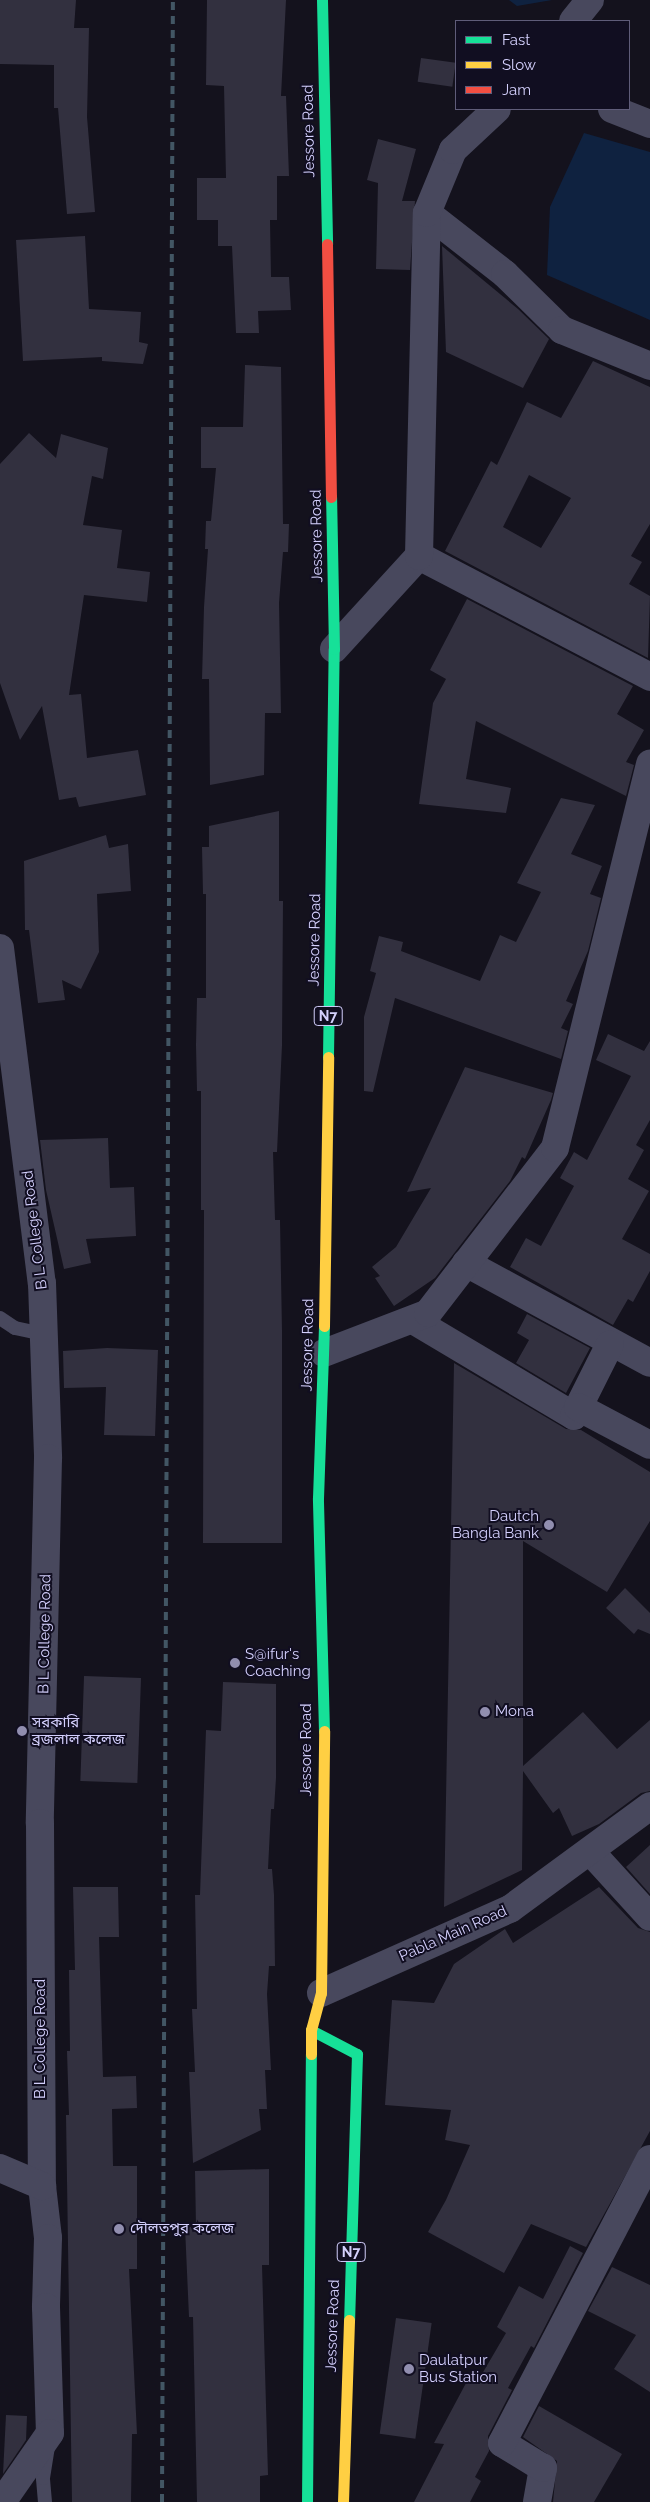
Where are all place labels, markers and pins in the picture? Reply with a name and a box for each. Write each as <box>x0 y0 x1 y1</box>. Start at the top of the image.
place label: Dautch Bangla Bank <box>452 1507 539 1542</box>
marker: Dautch Bangla Bank <box>543 1519 555 1531</box>
place label: S@ifur's Coaching <box>245 1645 311 1680</box>
marker: S@ifur's Coaching <box>229 1657 241 1669</box>
place label: Mona <box>495 1703 534 1721</box>
marker: Mona <box>479 1706 491 1718</box>
place label: সরকারি ব্রজলাল কলেজ <box>32 1713 125 1748</box>
marker: সরকারি ব্রজলাল কলেজ <box>16 1725 28 1737</box>
place label: দৌলতপুর কলেজ <box>130 2220 234 2238</box>
marker: দৌলতপুর কলেজ <box>112 2222 126 2236</box>
place label: Daulatpur Bus Station <box>419 2351 497 2386</box>
marker: Daulatpur Bus Station <box>403 2363 415 2375</box>

